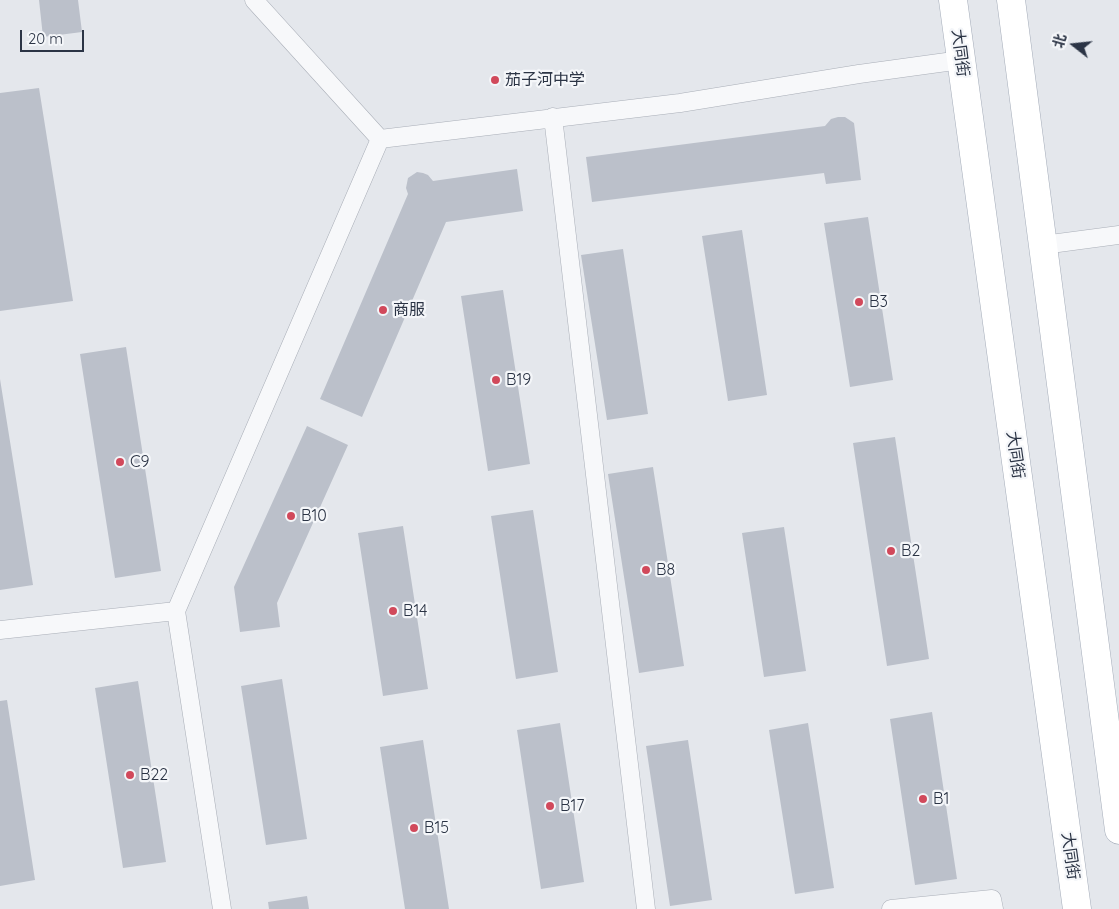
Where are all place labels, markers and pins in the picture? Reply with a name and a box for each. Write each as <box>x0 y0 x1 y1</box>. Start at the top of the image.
place label: 茄子河中学 <box>505 70 585 90</box>
marker: 茄子河中学 <box>489 74 501 86</box>
place label: B3 <box>869 292 888 312</box>
marker: B3 <box>853 296 865 308</box>
place label: 商服 <box>393 300 425 320</box>
marker: 商服 <box>377 304 389 316</box>
place label: B19 <box>506 370 531 390</box>
marker: B19 <box>490 374 502 386</box>
place label: C9 <box>130 452 149 472</box>
marker: C9 <box>114 456 126 468</box>
place label: B10 <box>301 506 327 526</box>
marker: B10 <box>285 510 297 522</box>
place label: B2 <box>901 541 920 561</box>
marker: B2 <box>885 545 897 557</box>
place label: B8 <box>656 560 675 580</box>
marker: B8 <box>640 564 652 576</box>
place label: B14 <box>403 601 428 621</box>
marker: B14 <box>387 605 399 617</box>
place label: B22 <box>140 765 168 785</box>
marker: B22 <box>124 769 136 781</box>
place label: B1 <box>933 789 949 809</box>
marker: B1 <box>917 793 929 805</box>
place label: B17 <box>560 796 585 816</box>
marker: B17 <box>544 800 556 812</box>
place label: B15 <box>424 818 449 838</box>
marker: B15 <box>408 822 420 834</box>

